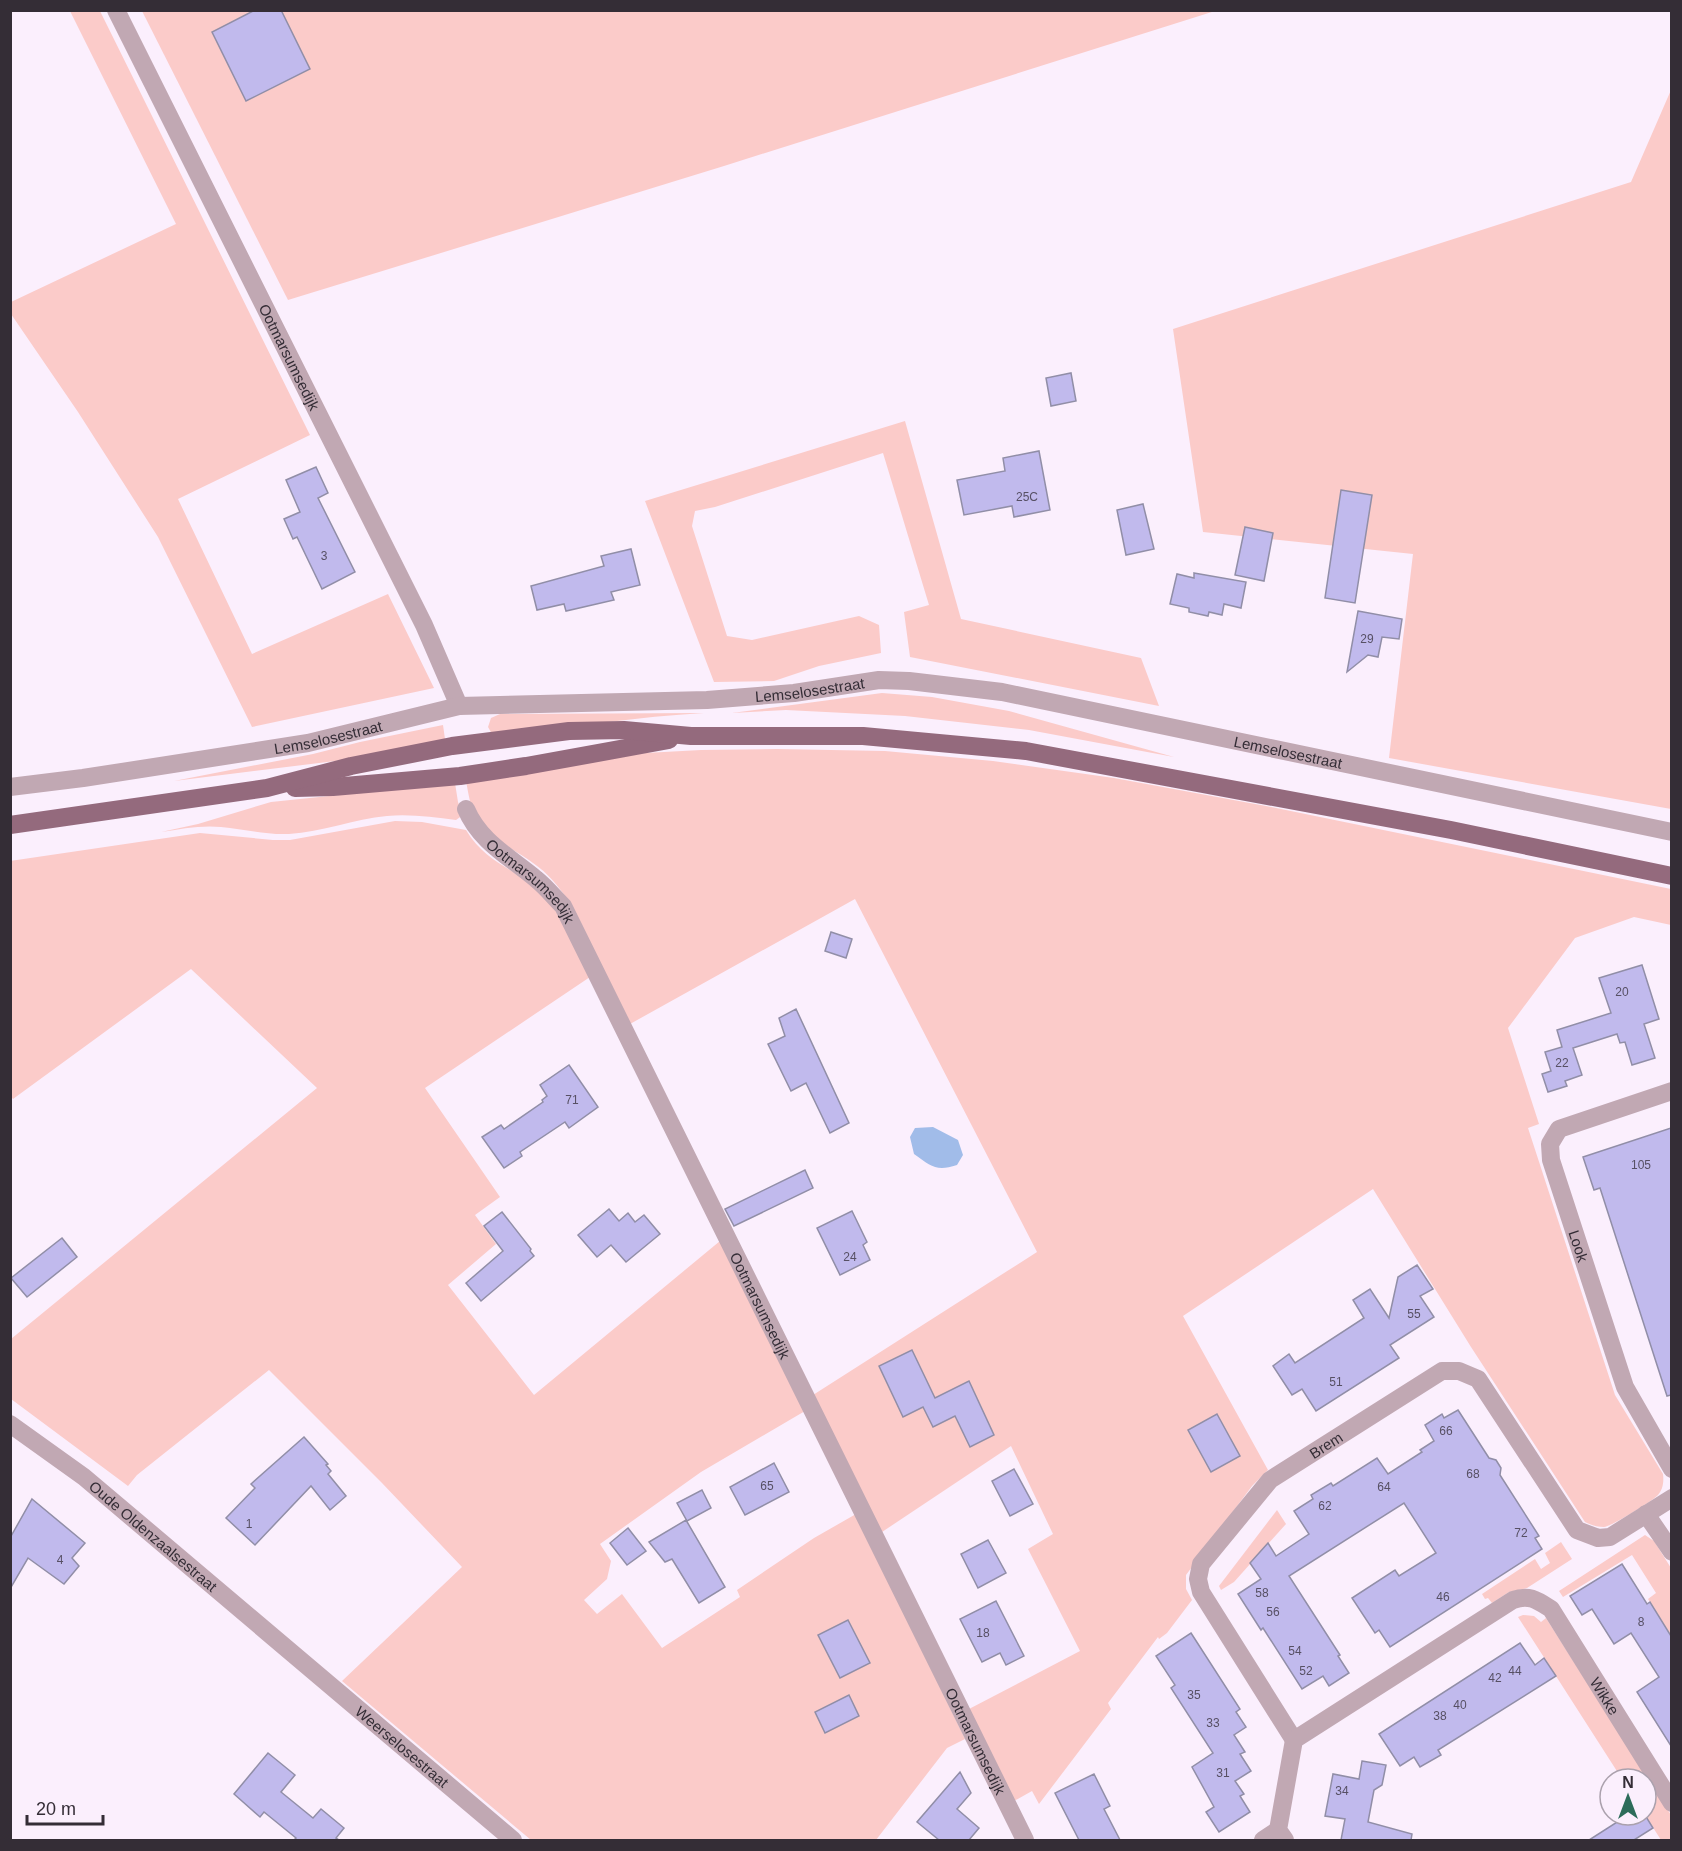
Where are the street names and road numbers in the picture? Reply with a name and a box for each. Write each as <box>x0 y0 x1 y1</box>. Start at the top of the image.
street label: Ootmarsumsedijk <box>256 301 324 413</box>
street label: Lemselosestraat <box>754 674 866 705</box>
street label: Lemselosestraat <box>273 717 384 757</box>
street label: Lemselosestraat <box>1232 732 1345 772</box>
street label: Ootmarsumsedijk <box>483 835 579 926</box>
street label: Look <box>1566 1228 1592 1264</box>
street label: Ootmarsumsedijk <box>727 1249 794 1362</box>
street label: Brem <box>1306 1428 1345 1462</box>
street label: Oude Oldenzaalsestraat <box>86 1477 221 1595</box>
street label: Wikke <box>1587 1674 1623 1718</box>
street label: Ootmarsumsedijk <box>943 1685 1010 1798</box>
street label: Weerselosestraat <box>352 1702 453 1791</box>

